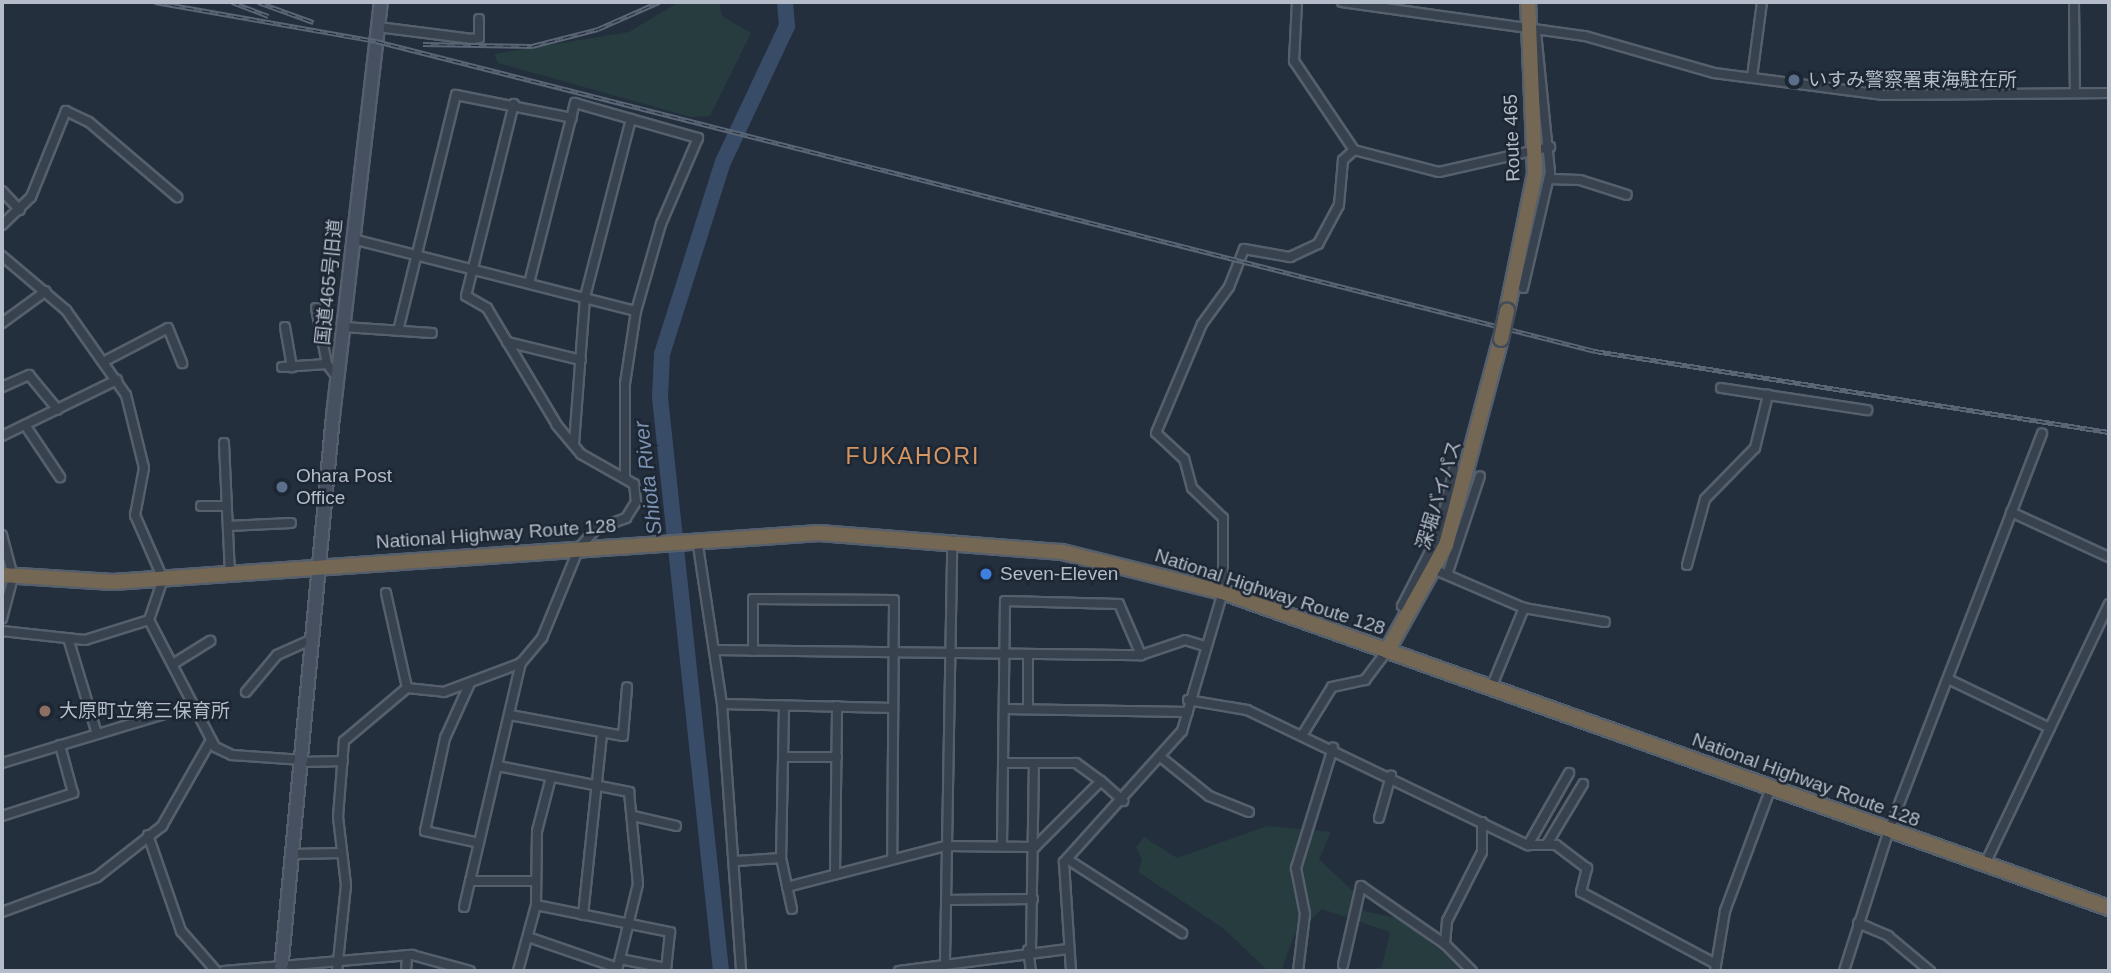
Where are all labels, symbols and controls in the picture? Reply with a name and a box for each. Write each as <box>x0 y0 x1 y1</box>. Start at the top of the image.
place label: いすみ警察署東海駐在所 <box>1808 69 2017 91</box>
marker: いすみ警察署東海駐在所 <box>1786 72 1802 88</box>
street label: Route 465 <box>1499 94 1525 182</box>
street label: 国道465号旧道 <box>311 218 347 346</box>
water label: Shiota River <box>629 420 667 536</box>
street label: 深堀バイパス <box>1411 437 1467 553</box>
district label: FUKAHORI <box>847 442 979 470</box>
place label: Ohara Post Office <box>296 465 392 509</box>
marker: Ohara Post Office <box>274 479 290 495</box>
street label: National Highway Route 128 <box>375 514 617 554</box>
street label: National Highway Route 128 <box>1152 544 1388 640</box>
place label: Seven-Eleven <box>1000 563 1118 585</box>
marker: Seven-Eleven <box>978 566 994 582</box>
place label: 大原町立第三保育所 <box>59 700 230 722</box>
marker: 大原町立第三保育所 <box>37 703 53 719</box>
street label: National Highway Route 128 <box>1689 728 1923 832</box>

